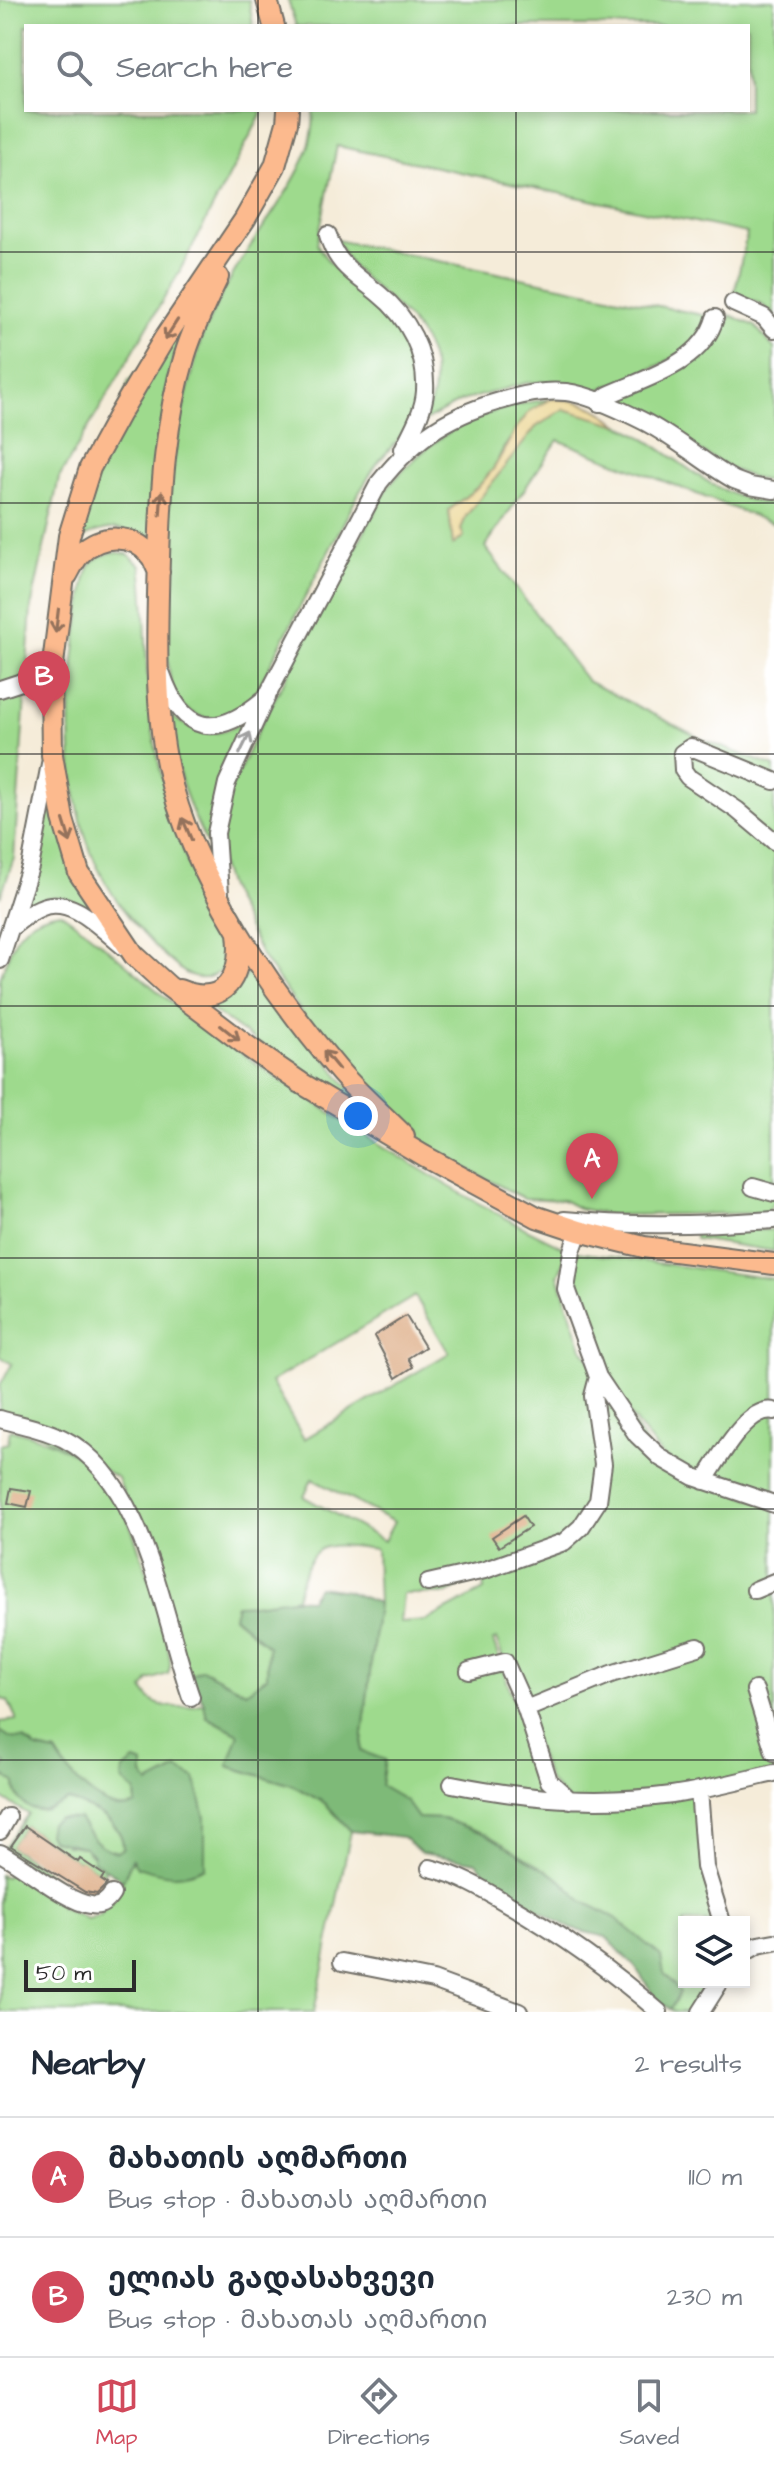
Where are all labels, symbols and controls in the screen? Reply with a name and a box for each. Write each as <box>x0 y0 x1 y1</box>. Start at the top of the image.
search box <box>24 24 750 112</box>
icon: search <box>52 46 96 90</box>
text: Search here <box>116 47 293 89</box>
one-way arrow <box>162 319 179 341</box>
one-way arrow <box>154 490 169 517</box>
one-way arrow <box>50 607 65 633</box>
pin: B <box>18 651 70 717</box>
one-way arrow <box>238 731 253 755</box>
one-way arrow <box>179 817 194 842</box>
one-way arrow <box>61 818 75 843</box>
one-way arrow <box>219 1025 240 1042</box>
one-way arrow <box>322 1050 340 1071</box>
your location <box>338 1096 378 1136</box>
pin: A <box>566 1133 618 1199</box>
map controls <box>678 1916 750 1988</box>
button: layers <box>678 1916 750 1988</box>
scale bar <box>24 1956 136 1992</box>
text: 50 m <box>36 1958 91 1989</box>
text: Nearby <box>32 2040 146 2088</box>
text: 2 results <box>634 2046 742 2082</box>
text: მახათის აღმართი <box>108 2138 408 2180</box>
text: A <box>50 2159 66 2195</box>
text: 110 m <box>688 2159 742 2195</box>
text: Bus stop · მახათას აღმართი <box>108 2182 487 2218</box>
text: ელიას გადასახვევი <box>108 2258 435 2300</box>
text: B <box>49 2279 67 2315</box>
text: 230 m <box>667 2279 742 2315</box>
text: Bus stop · მახათას აღმართი <box>108 2302 487 2338</box>
tab: Map <box>95 2374 139 2453</box>
tab: Directions <box>328 2374 430 2453</box>
tab: Saved <box>619 2374 679 2453</box>

